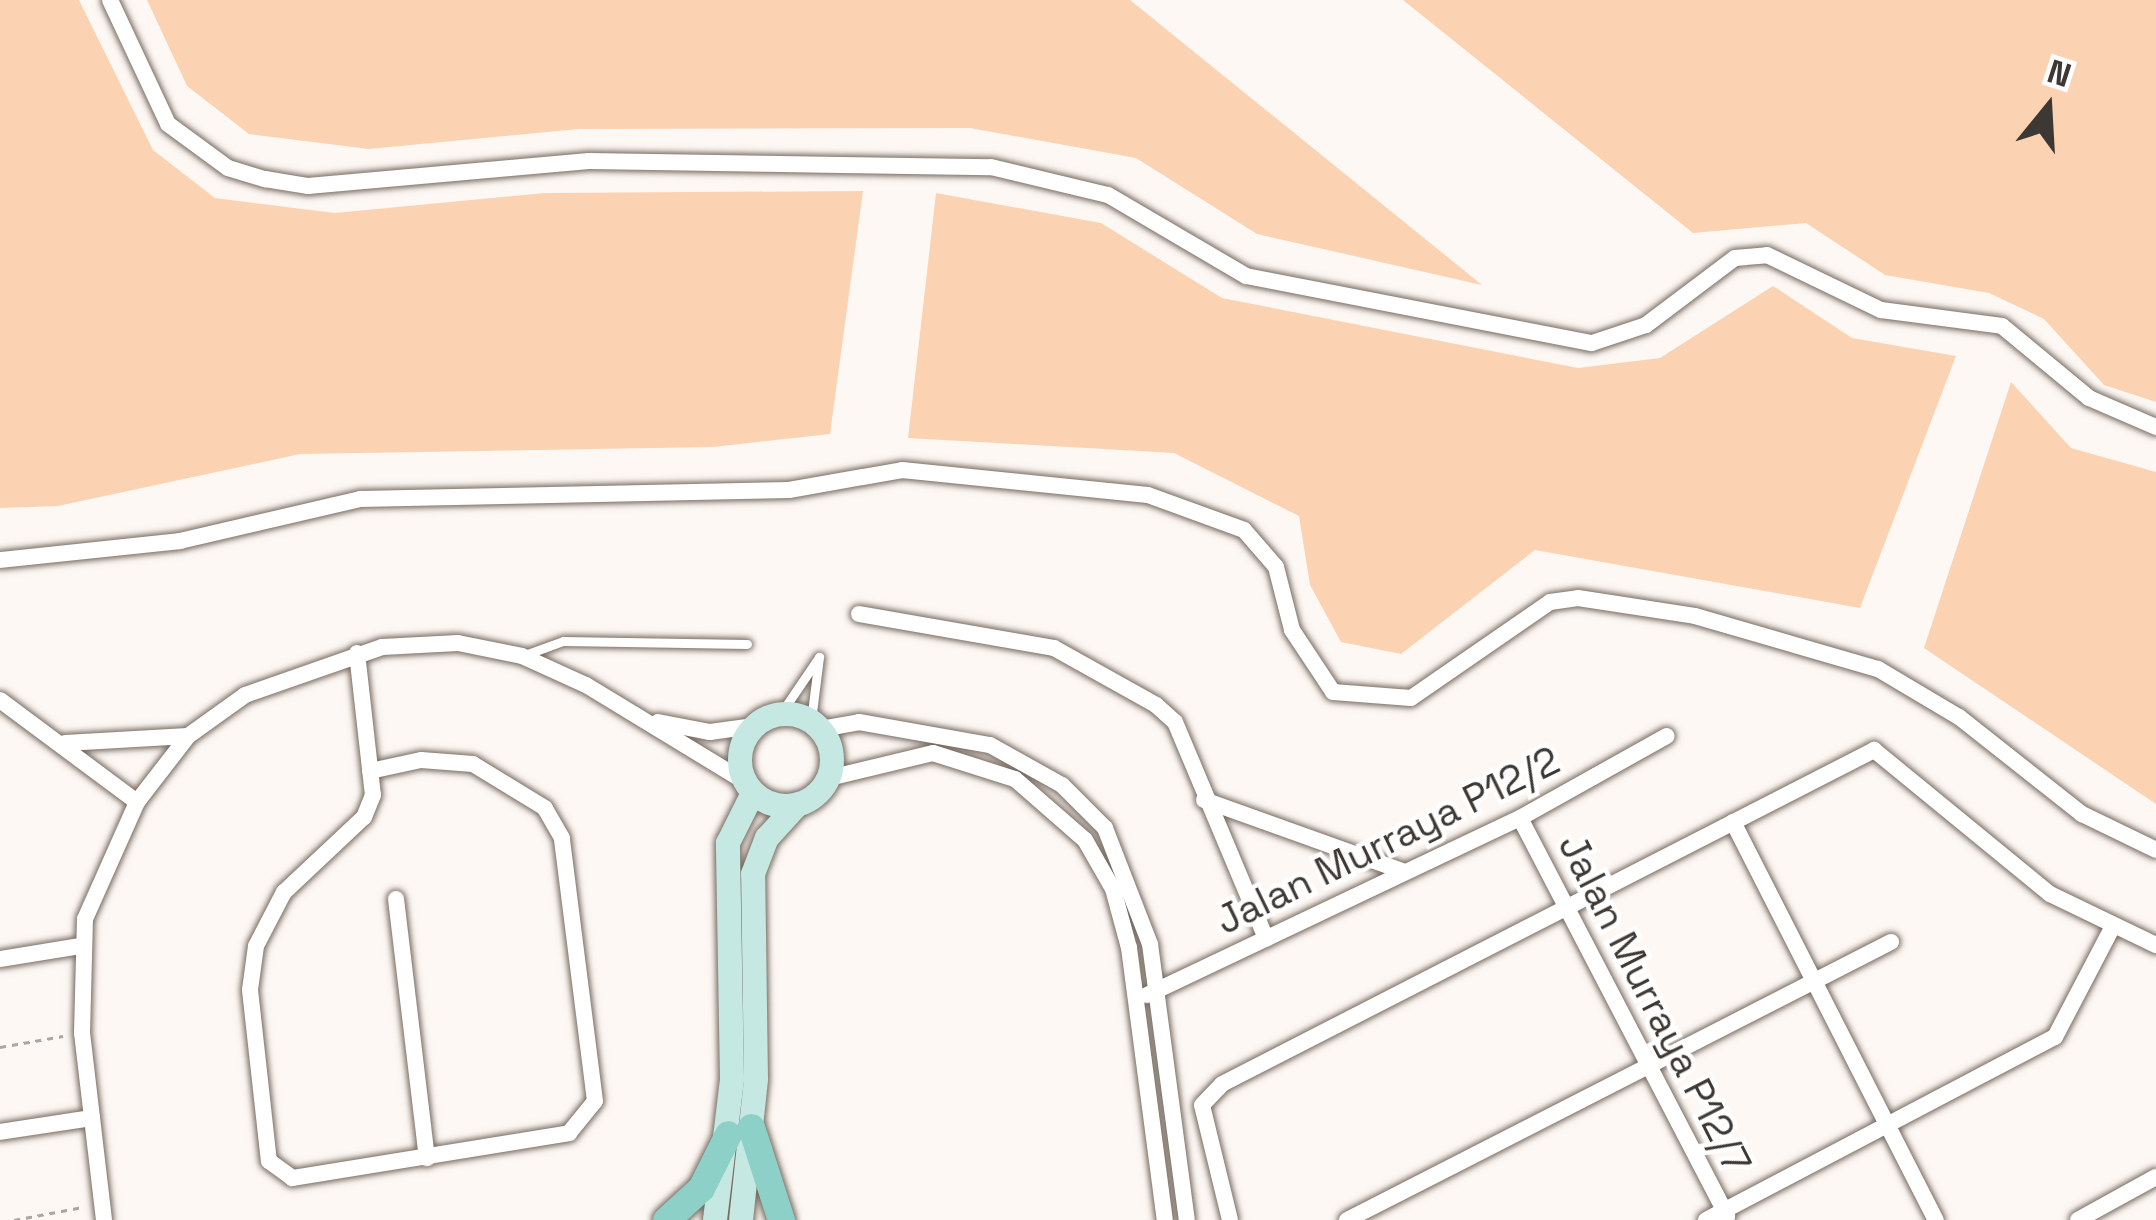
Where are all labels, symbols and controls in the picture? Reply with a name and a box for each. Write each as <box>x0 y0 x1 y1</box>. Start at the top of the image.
north arrow <box>1988 48 2108 168</box>
text: N <box>2042 50 2076 97</box>
street label: Jalan Murraya P12/2 <box>1209 737 1567 945</box>
street label: Jalan Murraya P12/7 <box>1548 826 1760 1182</box>

